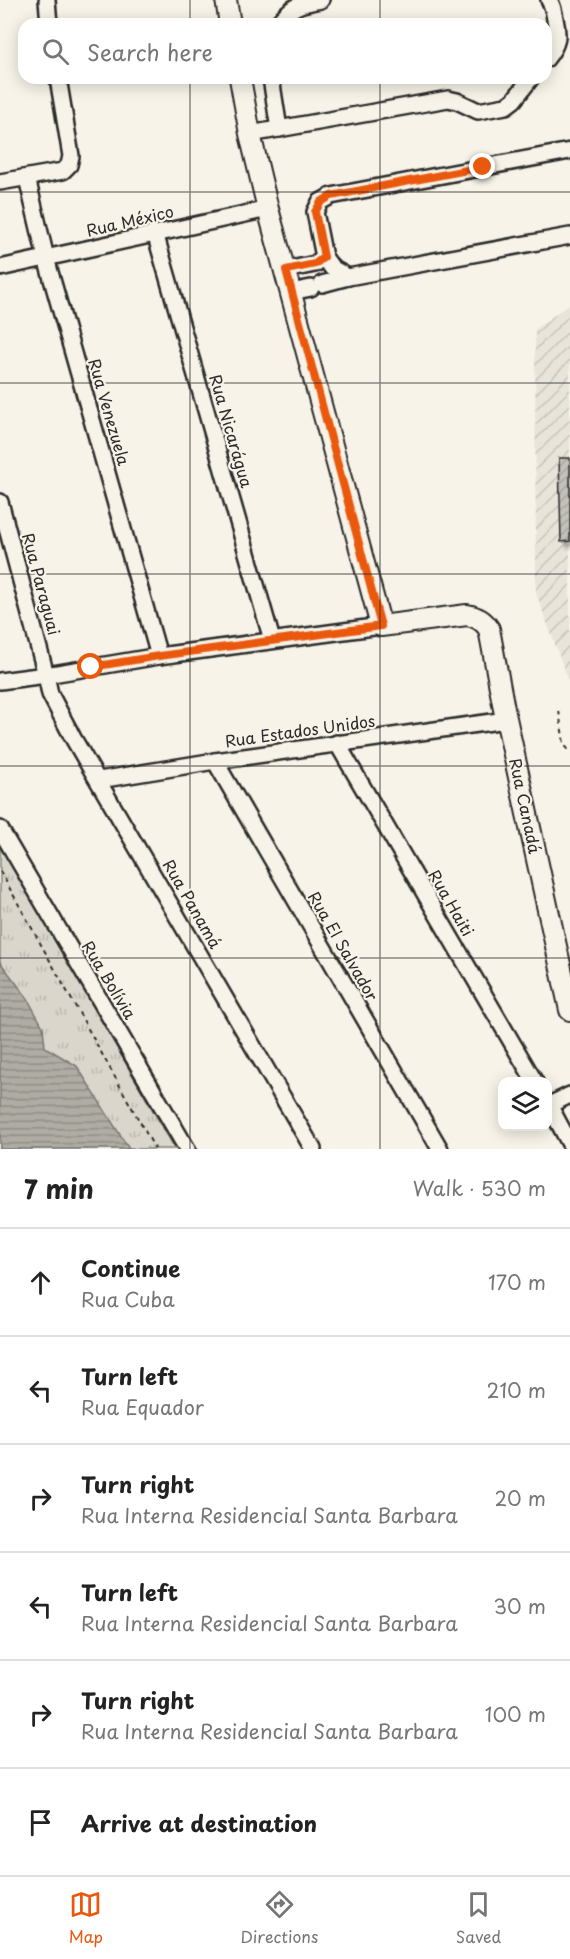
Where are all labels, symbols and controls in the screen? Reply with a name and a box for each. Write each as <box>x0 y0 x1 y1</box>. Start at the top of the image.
search box <box>18 18 552 84</box>
icon: search <box>39 35 72 68</box>
text: Search here <box>87 35 213 68</box>
route end <box>469 153 495 179</box>
street label: Rua México <box>84 198 176 242</box>
street label: Rua Venezuela <box>83 355 137 468</box>
street label: Rua Nicarágua <box>204 371 260 490</box>
street label: Rua Paraguai <box>17 530 67 637</box>
route start <box>77 653 103 679</box>
street label: Rua Estados Unidos <box>223 708 376 752</box>
street label: Rua Canadá <box>504 756 548 856</box>
street label: Rua Panamá <box>158 854 228 953</box>
street label: Rua Haiti <box>423 865 481 940</box>
street label: Rua El Salvador <box>303 886 385 1005</box>
street label: Rua Bolívia <box>77 936 143 1023</box>
map controls <box>498 1077 552 1131</box>
button: layers <box>498 1077 552 1131</box>
text: 7 min <box>24 1169 94 1208</box>
text: Walk · 530 m <box>413 1173 546 1203</box>
text: Continue <box>81 1251 180 1284</box>
icon: ahead <box>24 1266 57 1299</box>
text: 170 m <box>488 1267 546 1297</box>
text: Rua Cuba <box>81 1284 175 1314</box>
text: Turn left <box>81 1359 178 1392</box>
icon: left <box>24 1374 57 1407</box>
text: 210 m <box>487 1375 546 1405</box>
text: Rua Equador <box>81 1392 204 1422</box>
text: Turn right <box>81 1467 194 1500</box>
icon: right <box>24 1482 57 1515</box>
text: 20 m <box>494 1483 546 1513</box>
text: Rua Interna Residencial Santa Barbara <box>81 1500 458 1530</box>
text: Turn left <box>81 1575 178 1608</box>
icon: left <box>24 1590 57 1623</box>
text: 30 m <box>493 1591 546 1621</box>
text: Rua Interna Residencial Santa Barbara <box>81 1608 458 1638</box>
text: Turn right <box>81 1683 194 1716</box>
icon: right <box>24 1698 57 1731</box>
text: 100 m <box>485 1699 546 1729</box>
text: Rua Interna Residencial Santa Barbara <box>81 1716 458 1746</box>
icon: arrive <box>24 1806 57 1839</box>
text: Arrive at destination <box>81 1806 317 1839</box>
tab: Map <box>69 1888 103 1948</box>
tab: Directions <box>240 1888 318 1948</box>
tab: Saved <box>456 1888 501 1948</box>

